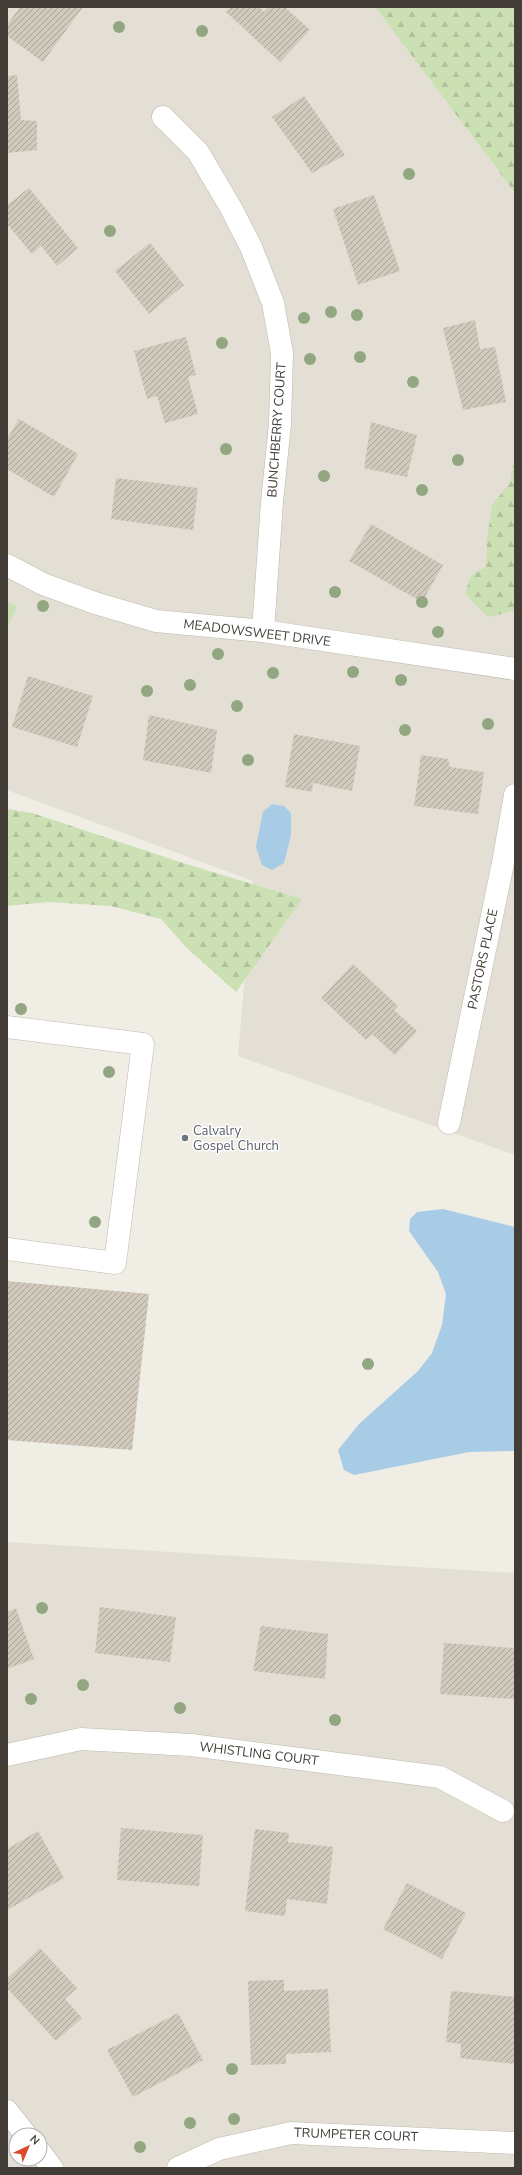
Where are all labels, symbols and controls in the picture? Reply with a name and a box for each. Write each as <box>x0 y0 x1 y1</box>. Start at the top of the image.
street label: BUNCHBERRY COURT <box>263 362 291 498</box>
street label: MEADOWSWEET DRIVE <box>182 615 332 651</box>
street label: PASTORS PLACE <box>464 907 502 1011</box>
place label: Calvalry Gospel Church <box>193 1122 279 1155</box>
marker: Calvalry Gospel Church <box>180 1133 190 1143</box>
street label: WHISTLING COURT <box>198 1738 320 1770</box>
street label: TRUMPETER COURT <box>294 2124 419 2146</box>
north arrow <box>8 2127 48 2167</box>
text: N <box>26 2132 43 2148</box>

